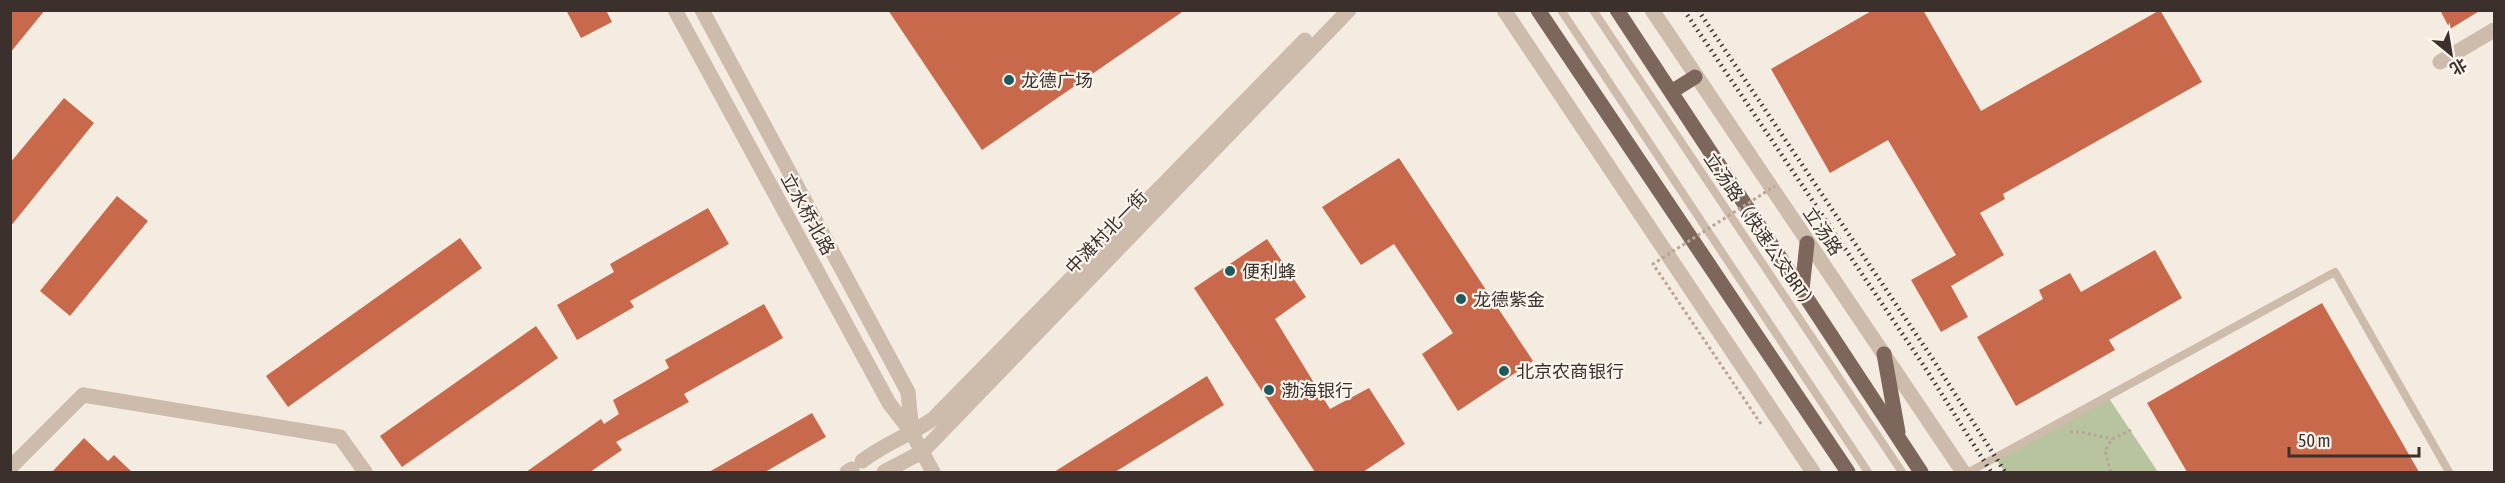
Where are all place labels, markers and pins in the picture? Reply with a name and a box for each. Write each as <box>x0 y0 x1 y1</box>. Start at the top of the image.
place label: 龙德广场 <box>1021 70 1093 91</box>
marker: 龙德广场 <box>1002 73 1016 87</box>
place label: 便利蜂 <box>1242 261 1296 282</box>
marker: 便利蜂 <box>1223 264 1237 278</box>
place label: 龙德紫金 <box>1473 289 1545 310</box>
marker: 龙德紫金 <box>1454 292 1468 306</box>
place label: 北京农商银行 <box>1516 361 1624 382</box>
marker: 北京农商银行 <box>1497 364 1511 378</box>
place label: 渤海银行 <box>1281 380 1353 401</box>
marker: 渤海银行 <box>1262 383 1276 397</box>

